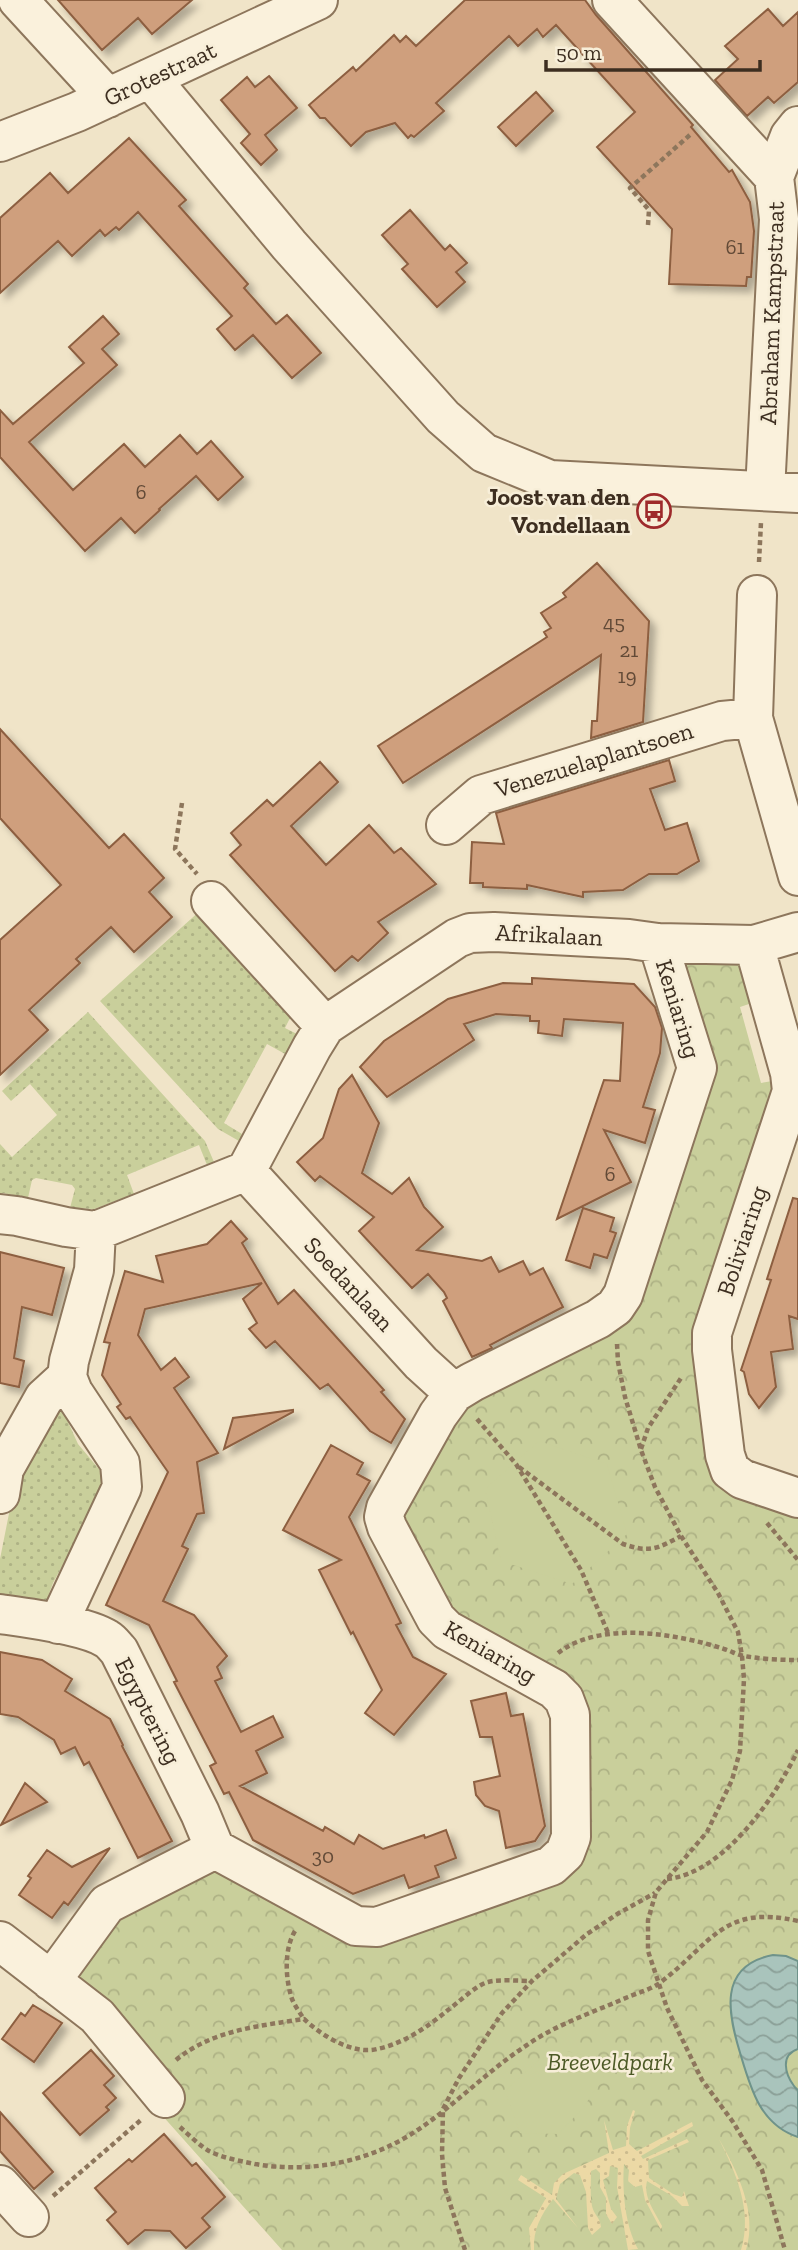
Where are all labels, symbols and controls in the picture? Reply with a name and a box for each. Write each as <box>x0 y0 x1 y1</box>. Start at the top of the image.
scale bar <box>546 28 760 72</box>
street label: Grotestraat <box>99 35 221 112</box>
text: 50 m <box>556 40 602 65</box>
street label: Abraham Kampstraat <box>753 201 790 425</box>
house number: 61 <box>725 234 745 259</box>
house number: 6 <box>135 479 147 504</box>
place label: Joost van den Vondellaan <box>487 482 630 539</box>
bus stop icon: Joost van den Vondellaan <box>635 492 673 530</box>
house number: 45 <box>603 610 625 635</box>
house number: 21 <box>620 637 638 662</box>
house number: 19 <box>617 663 637 688</box>
street label: Venezuelaplantsoen <box>490 715 697 804</box>
street label: Afrikalaan <box>495 917 604 952</box>
street label: Keniaring <box>650 956 707 1062</box>
house number: 6 <box>604 1161 616 1186</box>
street label: Boliviaring <box>710 1182 773 1299</box>
street label: Soedanlaan <box>298 1231 400 1337</box>
street label: Keniaring <box>439 1614 542 1690</box>
street label: Egyptering <box>109 1652 188 1769</box>
house number: 30 <box>312 1843 334 1868</box>
park label: Breeveldpark <box>547 2047 673 2076</box>

